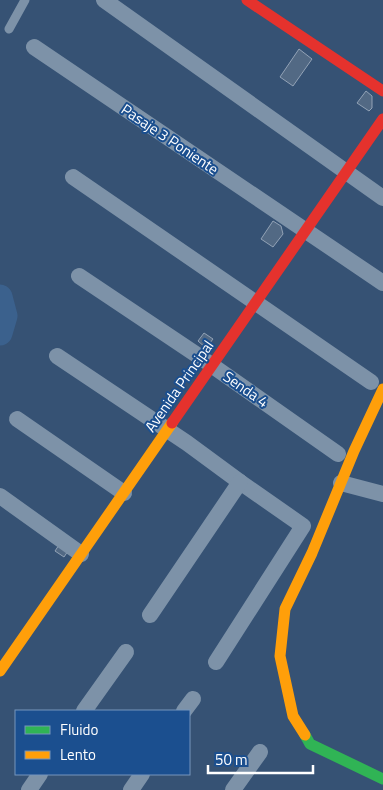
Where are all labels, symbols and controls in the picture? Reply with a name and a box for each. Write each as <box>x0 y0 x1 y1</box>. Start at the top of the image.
street label: Pasaje 3 Poniente <box>117 98 223 180</box>
street label: Avenida Principal <box>139 335 219 437</box>
street label: Senda 4 <box>219 365 273 413</box>
legend <box>15 710 190 775</box>
text: Fluido <box>60 718 99 741</box>
scale bar <box>208 742 313 774</box>
text: Lento <box>60 743 96 766</box>
text: 50 m <box>215 748 248 771</box>

